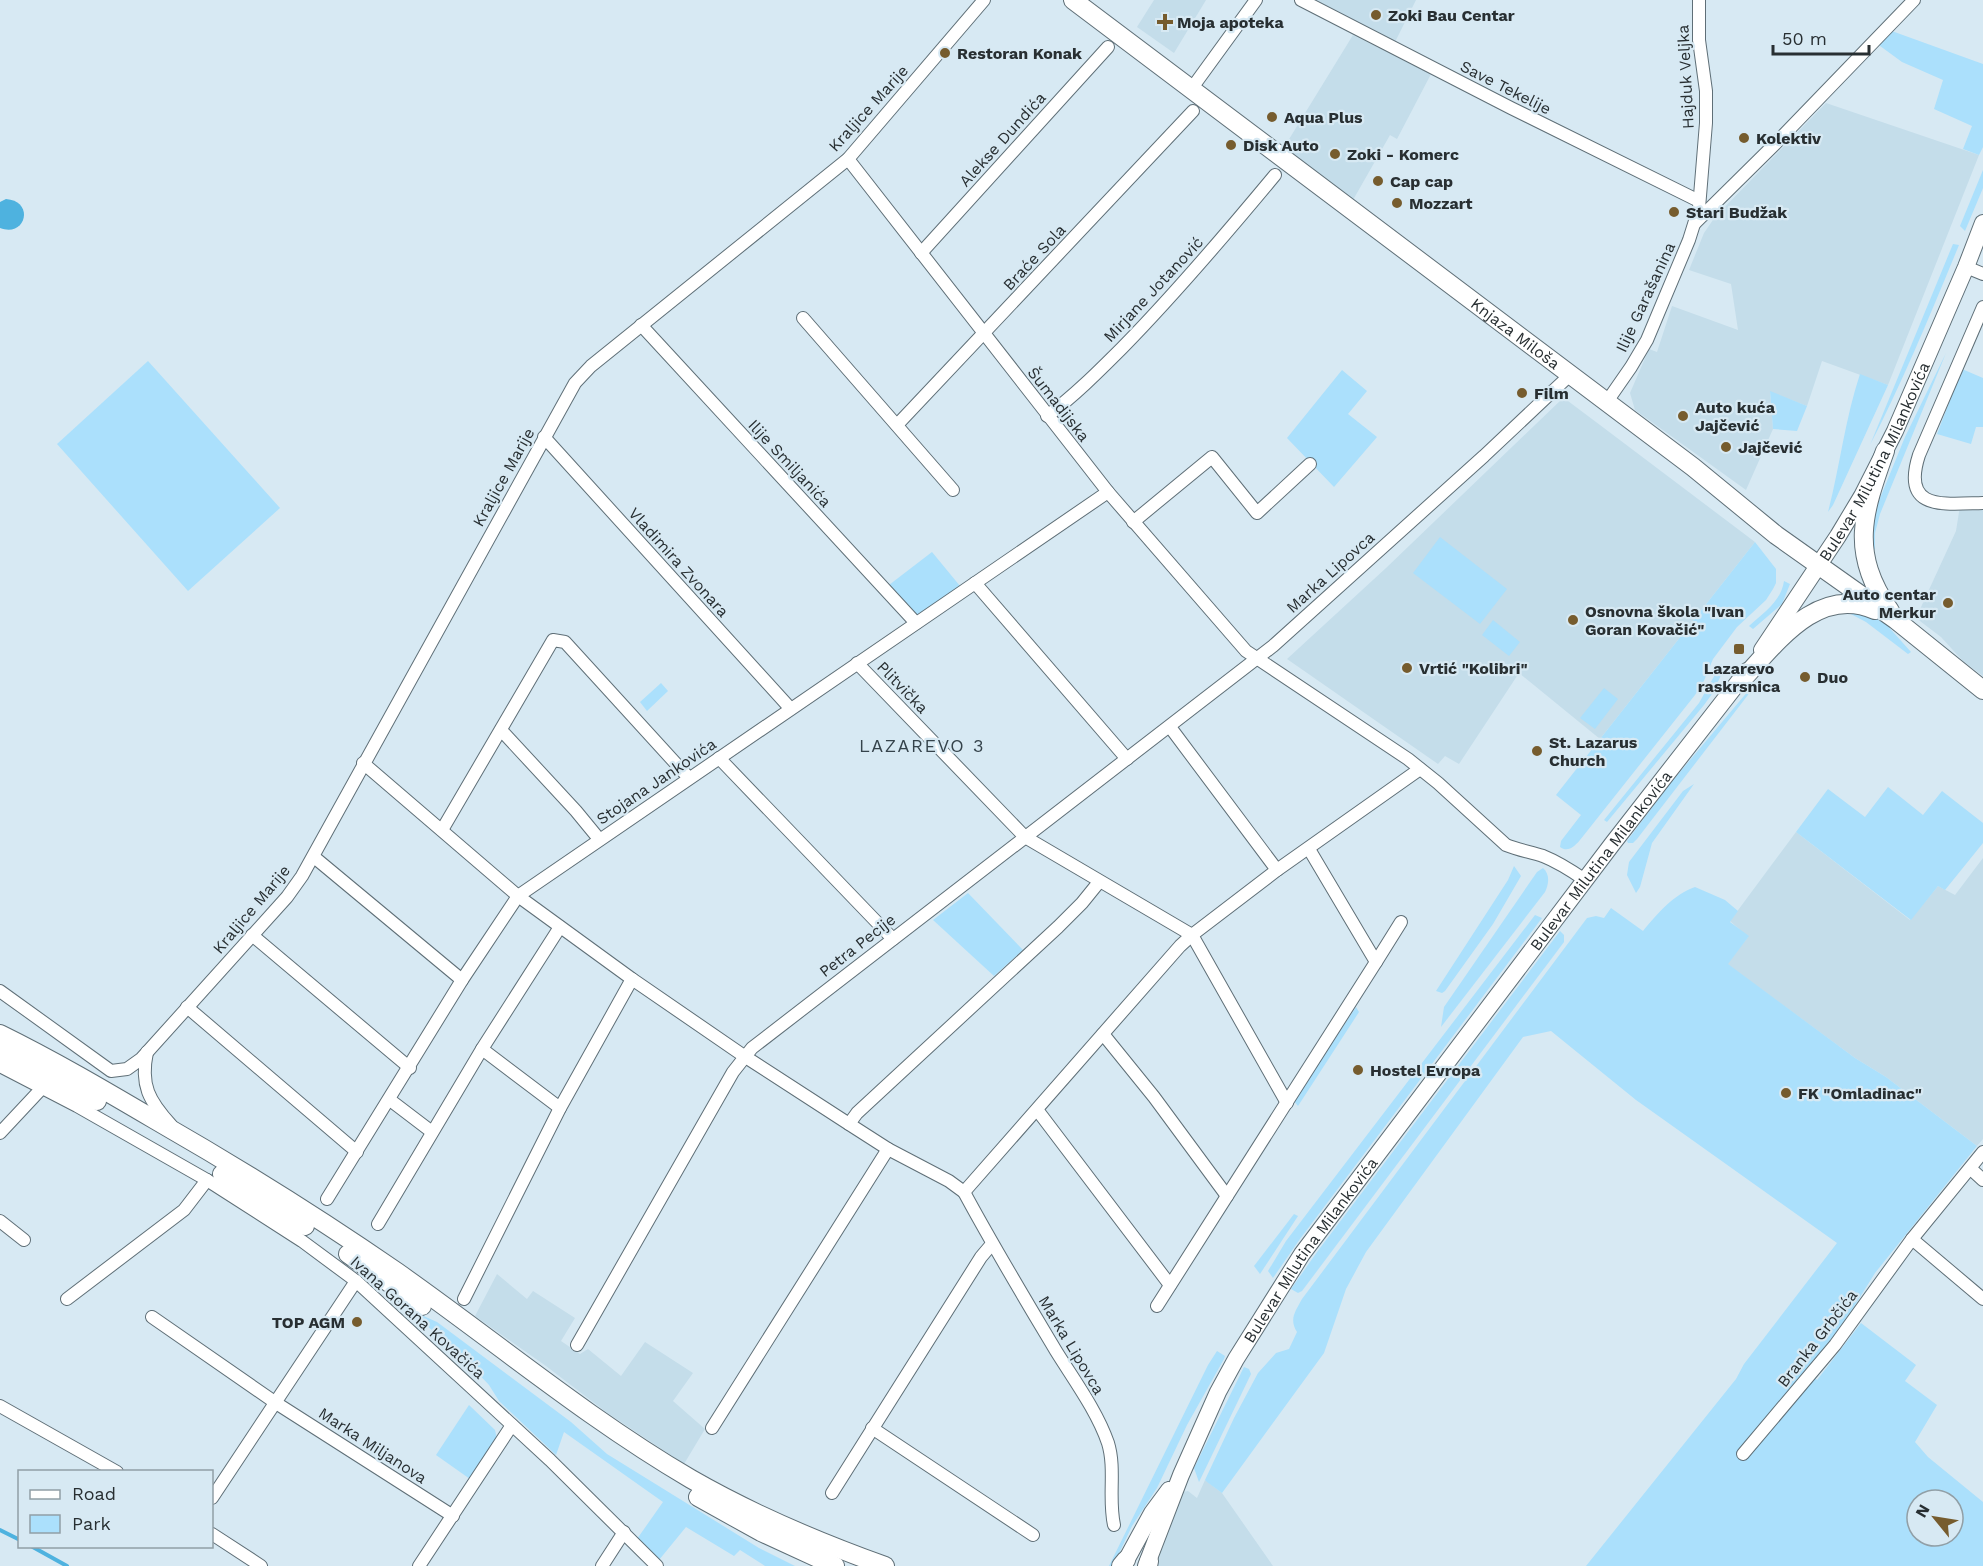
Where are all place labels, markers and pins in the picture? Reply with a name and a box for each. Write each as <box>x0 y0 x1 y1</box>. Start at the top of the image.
place label: Zoki Bau Centar <box>1388 6 1515 25</box>
marker: Zoki Bau Centar <box>1369 8 1383 22</box>
place label: Moja apoteka <box>1177 13 1284 32</box>
marker: Moja apoteka <box>1158 15 1172 29</box>
place label: Restoran Konak <box>957 44 1082 63</box>
marker: Restoran Konak <box>938 46 952 60</box>
place label: Aqua Plus <box>1284 108 1363 127</box>
marker: Aqua Plus <box>1265 110 1279 124</box>
place label: Kolektiv <box>1756 129 1821 148</box>
marker: Kolektiv <box>1737 131 1751 145</box>
place label: Disk Auto <box>1243 136 1319 155</box>
marker: Disk Auto <box>1224 138 1238 152</box>
place label: Zoki - Komerc <box>1347 145 1459 164</box>
marker: Zoki - Komerc <box>1328 147 1342 161</box>
place label: Cap cap <box>1390 172 1453 191</box>
marker: Cap cap <box>1371 174 1385 188</box>
place label: Mozzart <box>1409 194 1473 213</box>
marker: Mozzart <box>1390 196 1404 210</box>
place label: Stari Budžak <box>1686 203 1787 222</box>
marker: Stari Budžak <box>1667 205 1681 219</box>
place label: Film <box>1534 384 1569 403</box>
marker: Film <box>1515 386 1529 400</box>
place label: Auto kuća Jajčević <box>1695 398 1776 435</box>
marker: Auto kuća Jajčević <box>1676 409 1690 423</box>
place label: Jajčević <box>1738 438 1802 457</box>
marker: Jajčević <box>1719 440 1733 454</box>
place label: Auto centar Merkur <box>1843 585 1936 622</box>
marker: Auto centar Merkur <box>1941 596 1955 610</box>
place label: Osnovna škola "Ivan Goran Kovačić" <box>1585 602 1744 639</box>
marker: Osnovna škola "Ivan Goran Kovačić" <box>1566 613 1580 627</box>
marker: Lazarevo raskrsnica <box>1732 642 1746 656</box>
place label: Vrtić "Kolibri" <box>1419 659 1528 678</box>
place label: Lazarevo raskrsnica <box>1698 659 1781 696</box>
marker: Vrtić "Kolibri" <box>1400 661 1414 675</box>
place label: Duo <box>1817 668 1848 687</box>
marker: Duo <box>1798 670 1812 684</box>
place label: St. Lazarus Church <box>1549 733 1638 770</box>
marker: St. Lazarus Church <box>1530 744 1544 758</box>
place label: Hostel Evropa <box>1370 1061 1481 1080</box>
marker: Hostel Evropa <box>1351 1063 1365 1077</box>
place label: FK "Omladinac" <box>1798 1084 1922 1103</box>
marker: FK "Omladinac" <box>1779 1086 1793 1100</box>
place label: TOP AGM <box>272 1313 345 1332</box>
marker: TOP AGM <box>350 1315 364 1329</box>

